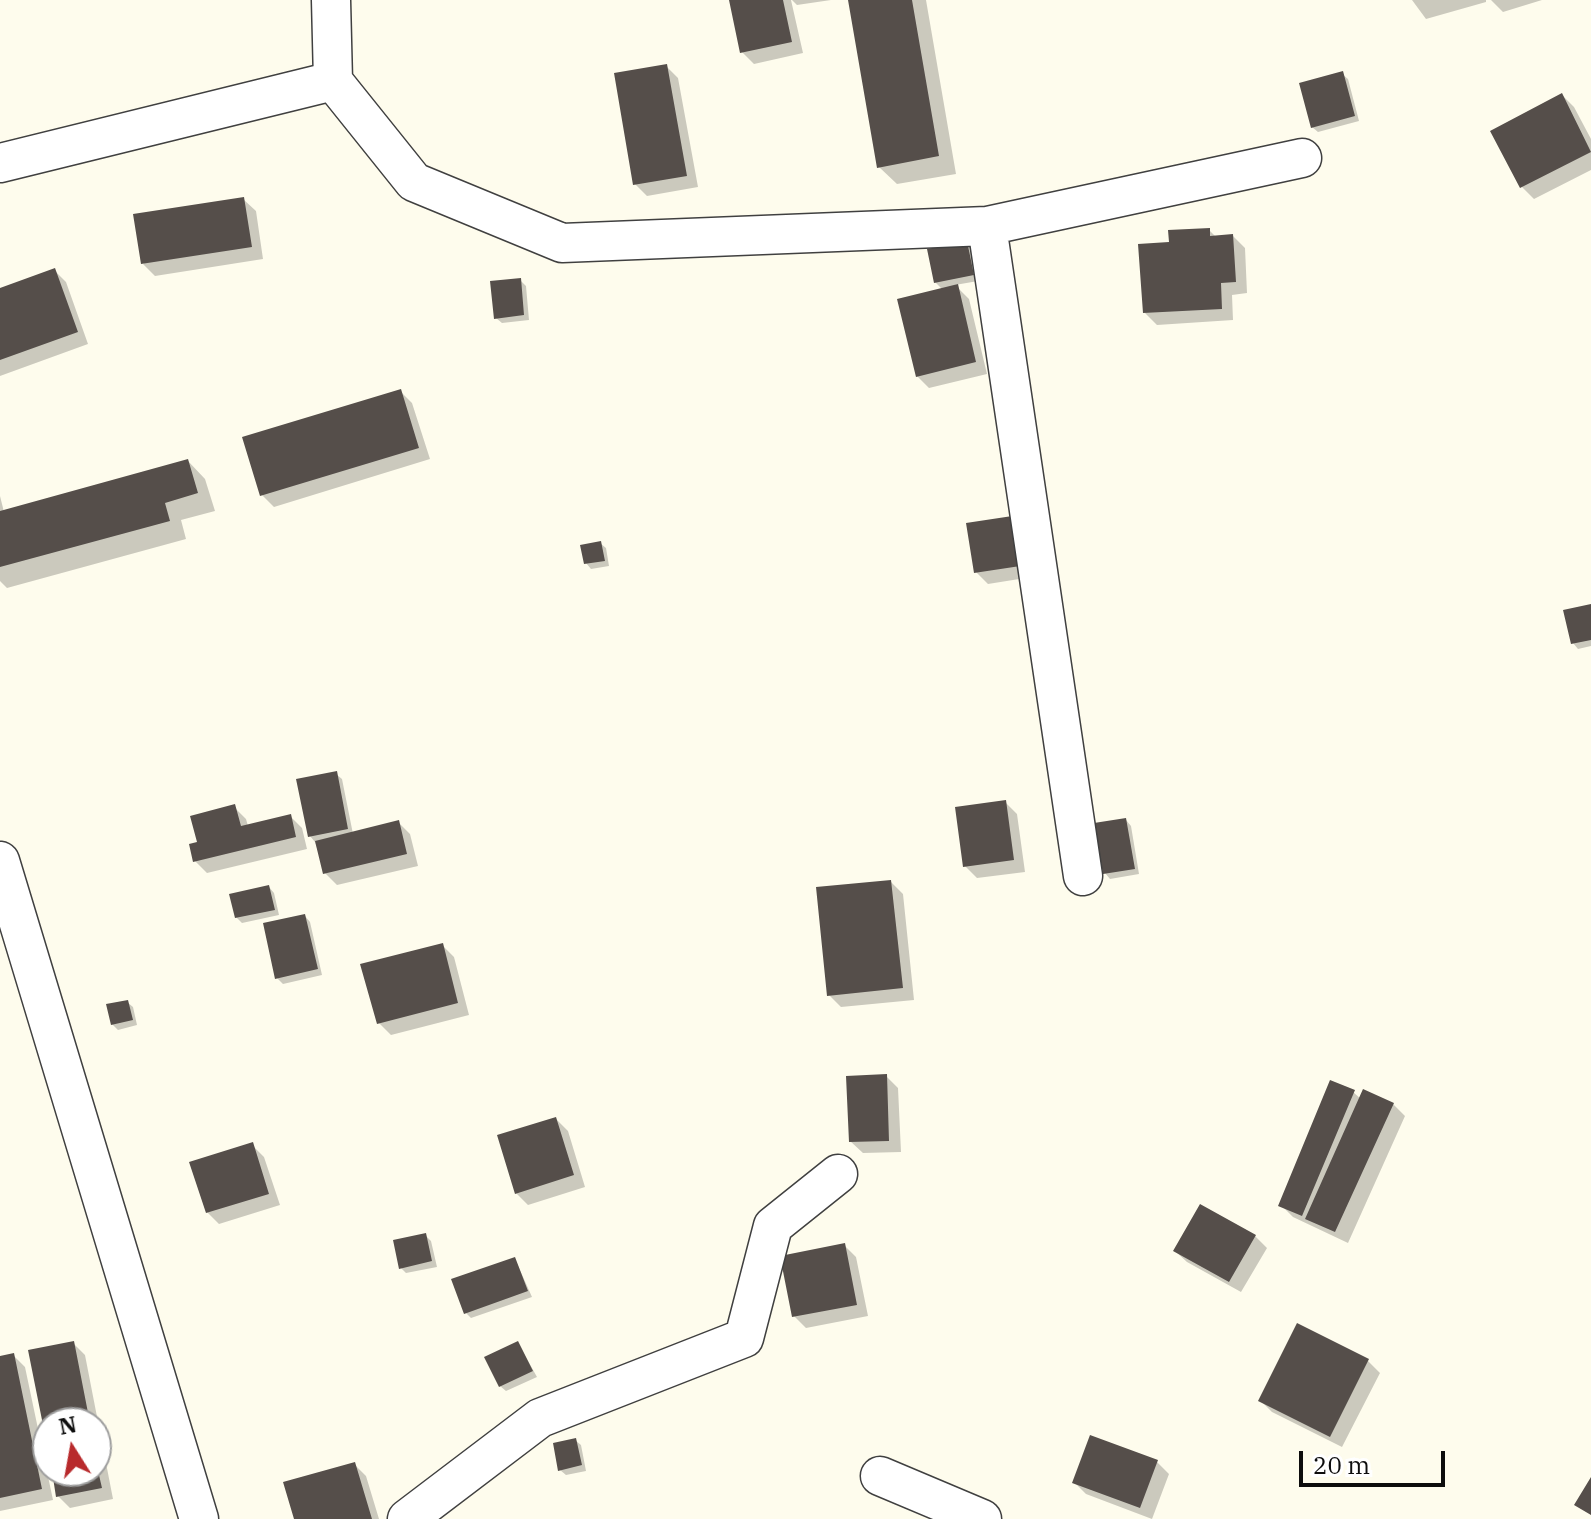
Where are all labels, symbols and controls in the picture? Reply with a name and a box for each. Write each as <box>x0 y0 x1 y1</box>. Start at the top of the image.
north arrow <box>32 1407 112 1487</box>
text: N <box>56 1409 79 1441</box>
scale bar <box>1303 1435 1449 1485</box>
text: 20 m <box>1313 1449 1370 1481</box>

